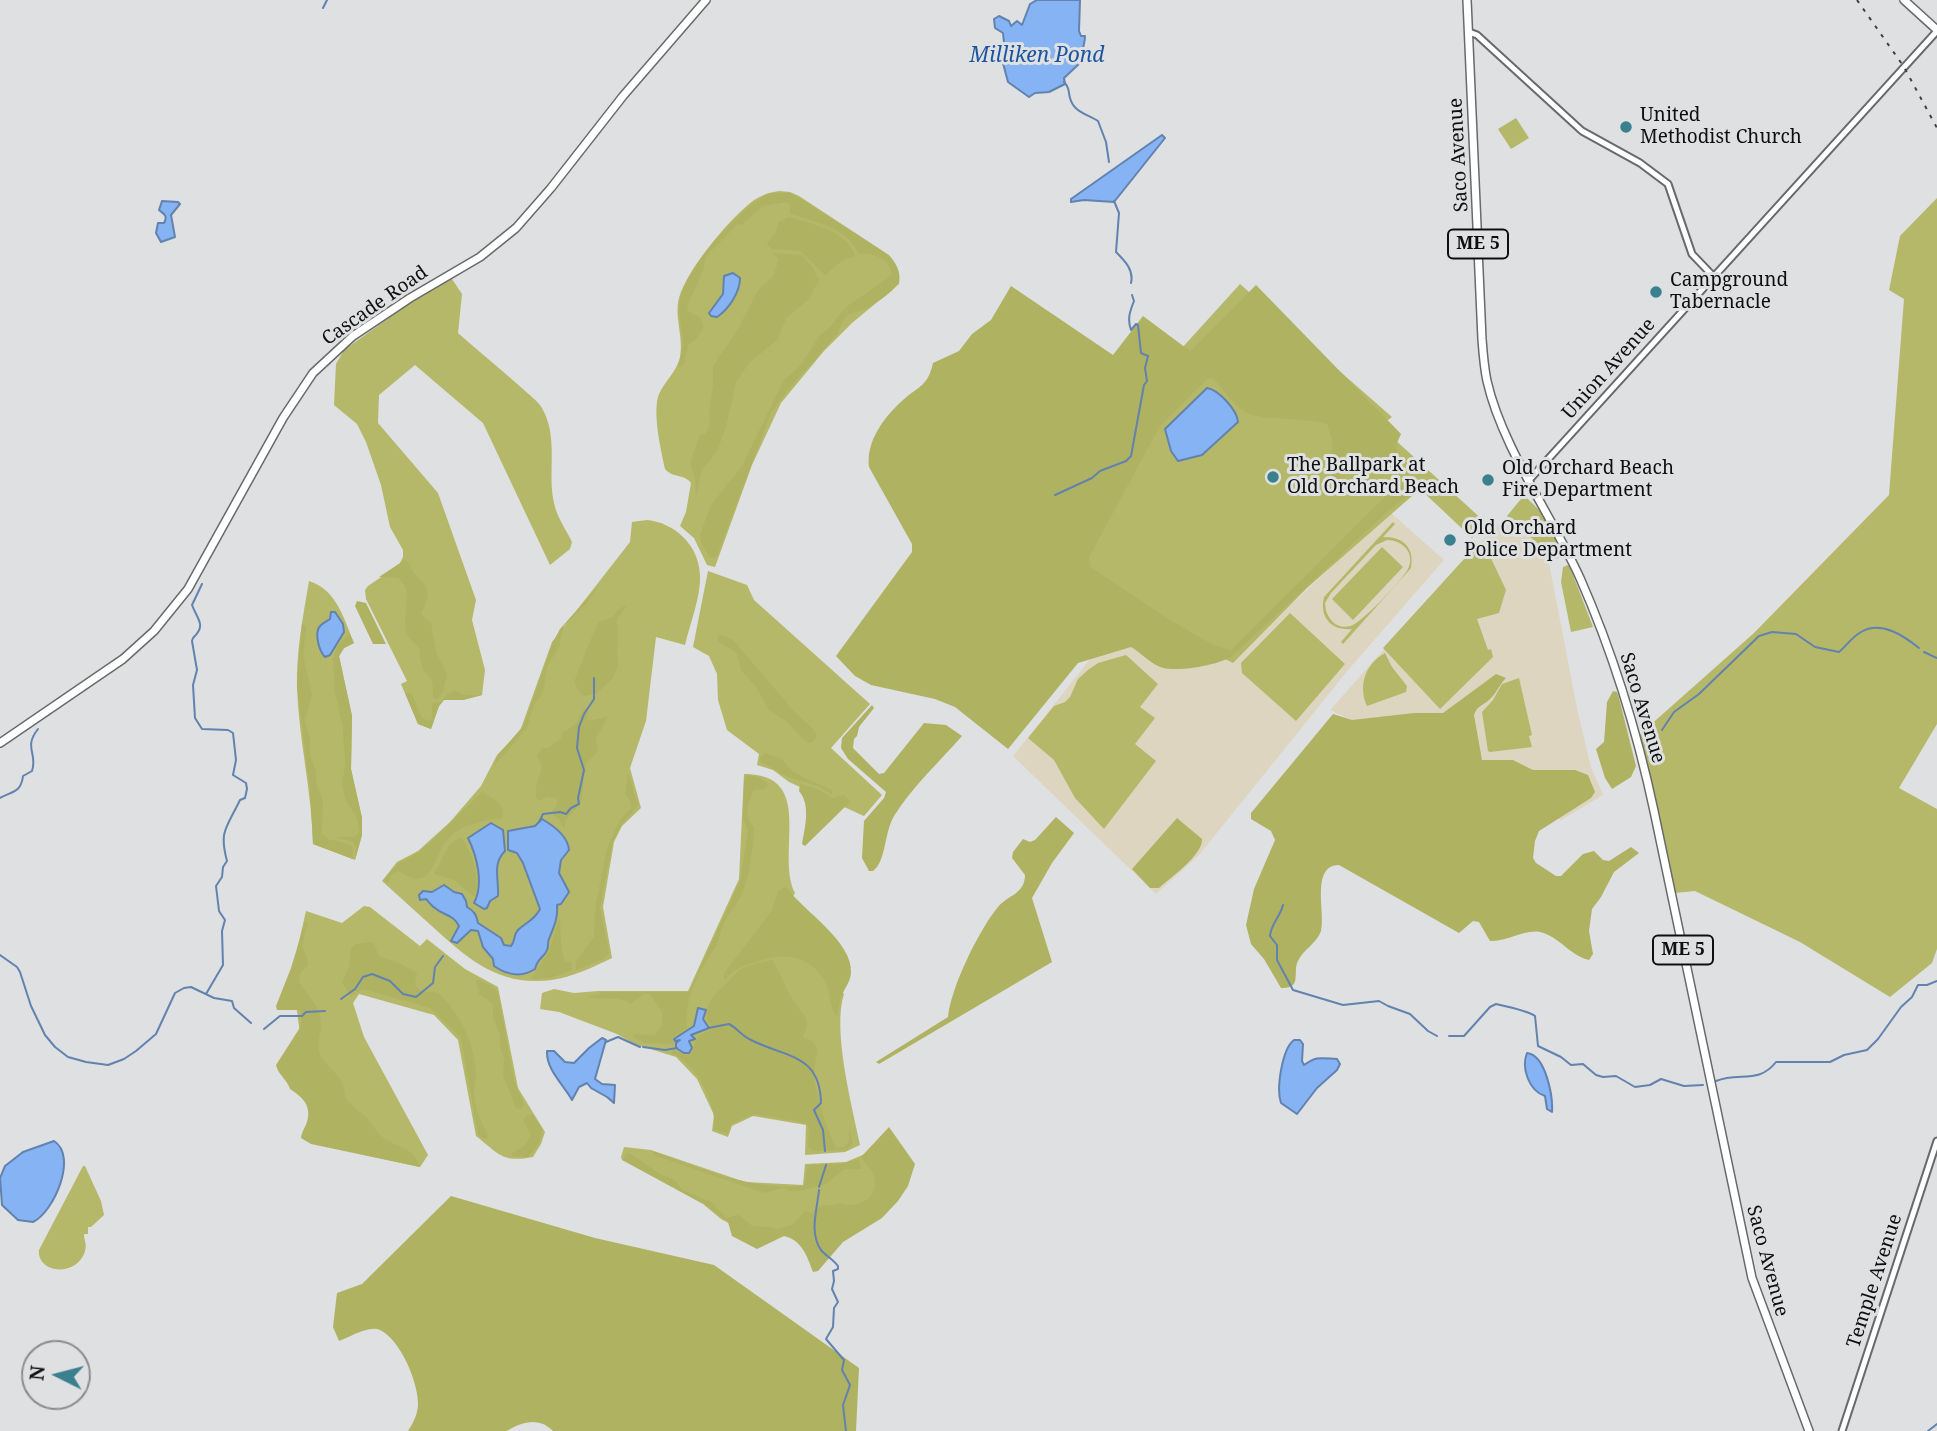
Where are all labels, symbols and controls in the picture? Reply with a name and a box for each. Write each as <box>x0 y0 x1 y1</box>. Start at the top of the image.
water label: Milliken Pond <box>970 43 1104 69</box>
street label: Saco Avenue <box>1445 97 1473 213</box>
place label: United Methodist Church <box>1640 105 1802 149</box>
marker: United Methodist Church <box>1618 119 1634 135</box>
road number: ME 5 <box>1448 230 1508 258</box>
street label: Cascade Road <box>318 261 432 351</box>
place label: Campground Tabernacle <box>1670 270 1788 314</box>
marker: Campground Tabernacle <box>1648 284 1664 300</box>
street label: Union Avenue <box>1558 314 1660 424</box>
place label: The Ballpark at Old Orchard Beach <box>1287 455 1459 499</box>
place label: Old Orchard Beach Fire Department <box>1502 458 1674 502</box>
marker: The Ballpark at Old Orchard Beach <box>1265 469 1281 485</box>
marker: Old Orchard Beach Fire Department <box>1480 472 1496 488</box>
place label: Old Orchard Police Department <box>1464 518 1632 562</box>
marker: Old Orchard Police Department <box>1442 532 1458 548</box>
street label: Saco Avenue <box>1614 650 1670 766</box>
road number: ME 5 <box>1653 936 1713 965</box>
street label: Saco Avenue <box>1741 1203 1793 1319</box>
street label: Temple Avenue <box>1843 1211 1907 1351</box>
north arrow <box>21 1340 91 1410</box>
text: N <box>23 1364 51 1382</box>

